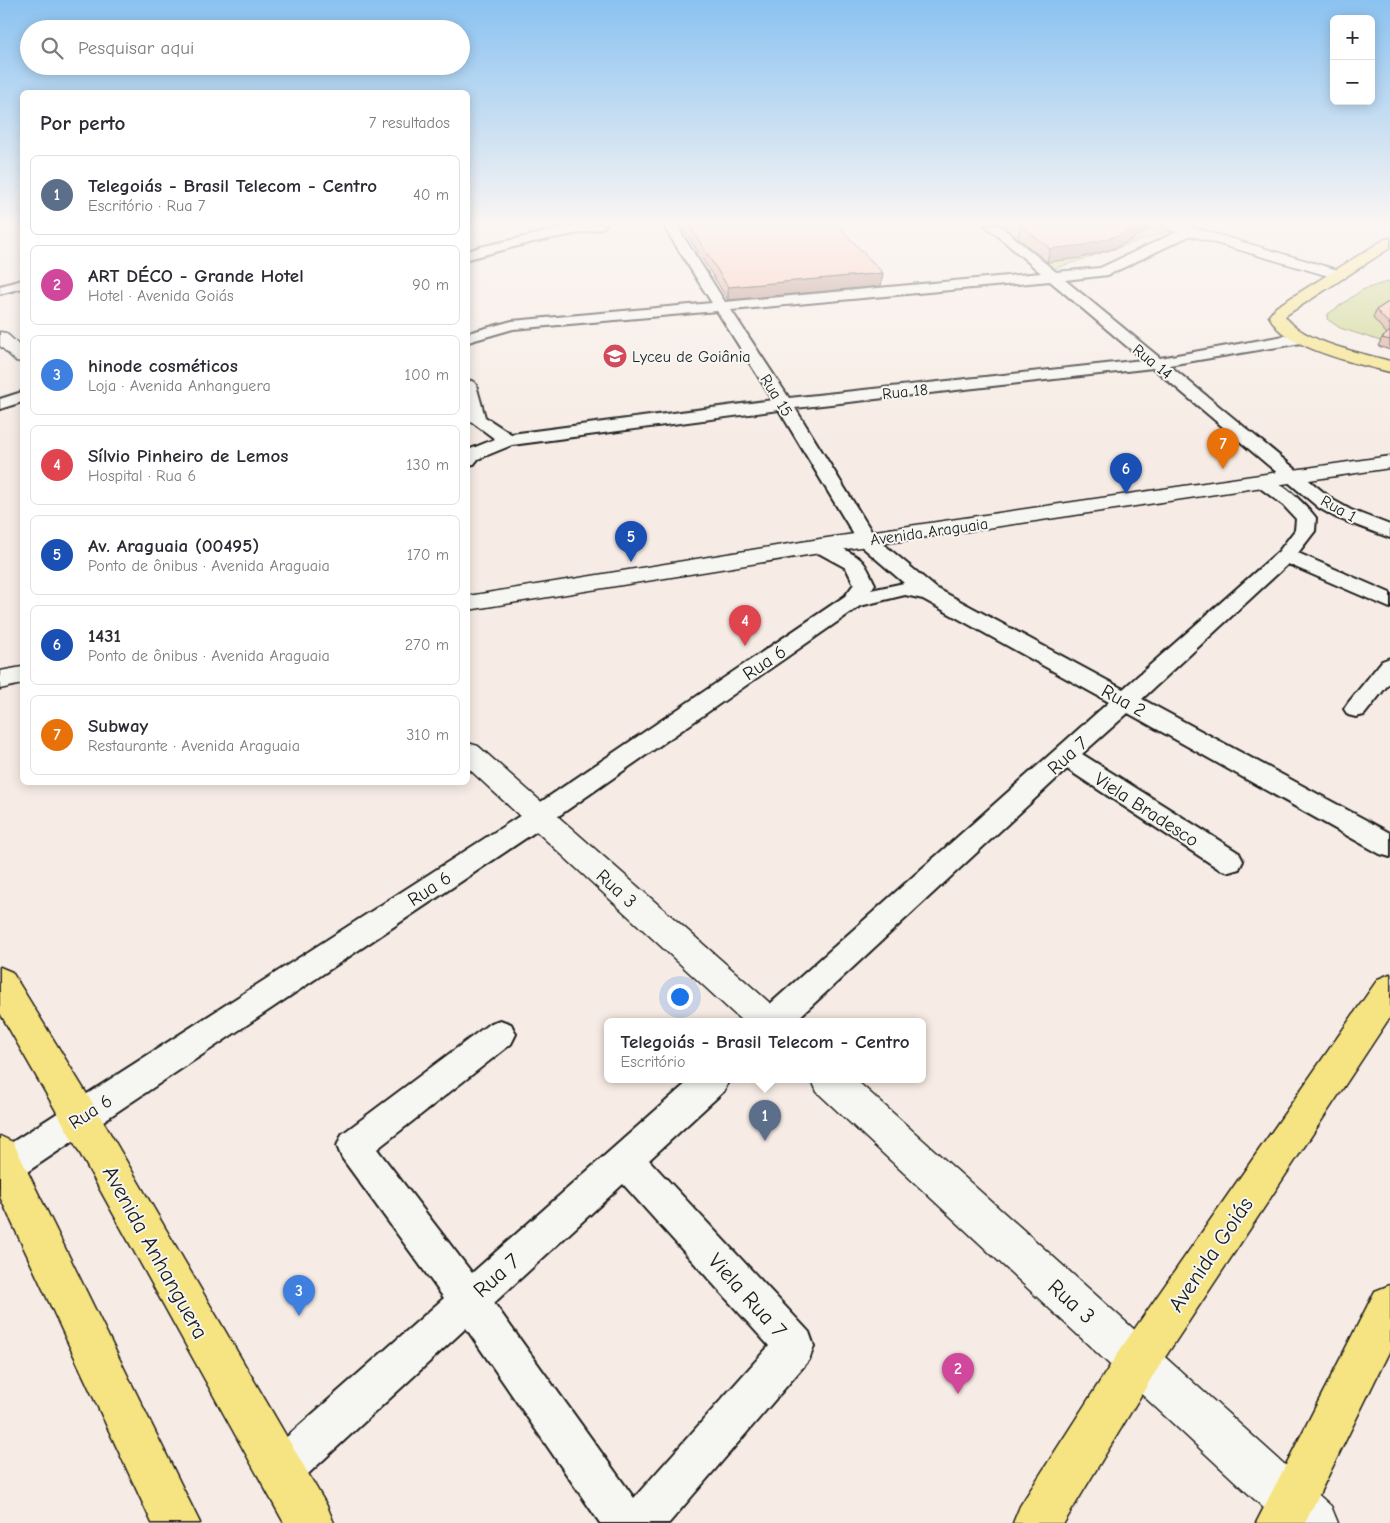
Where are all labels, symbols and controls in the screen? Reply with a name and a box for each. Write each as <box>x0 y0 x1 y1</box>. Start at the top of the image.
map controls <box>1330 15 1375 105</box>
button: + <box>1330 15 1375 60</box>
search box <box>20 20 470 75</box>
icon: search <box>38 34 66 62</box>
text: Pesquisar aqui <box>78 37 194 59</box>
button: − <box>1330 60 1375 105</box>
text: Por perto <box>40 111 125 135</box>
text: 7 resultados <box>369 114 450 132</box>
text: Telegoiás - Brasil Telecom - Centro <box>88 175 377 197</box>
text: 1 <box>54 186 60 204</box>
text: 40 m <box>413 186 449 204</box>
text: Escritório · Rua 7 <box>88 197 205 215</box>
text: ART DÉCO - Grande Hotel <box>88 265 304 287</box>
text: 2 <box>53 276 61 294</box>
text: 90 m <box>412 276 449 294</box>
text: Hotel · Avenida Goiás <box>88 287 234 305</box>
street label: Rua 14 <box>1129 341 1176 383</box>
school or university icon: Lyceu de Goiânia <box>602 343 628 369</box>
place label: Lyceu de Goiânia <box>632 348 751 366</box>
text: hinode cosméticos <box>88 355 238 377</box>
text: 3 <box>53 366 61 384</box>
text: 100 m <box>405 366 449 384</box>
street label: Rua 15 <box>756 371 796 420</box>
text: Loja · Avenida Anhanguera <box>88 377 271 395</box>
street label: Rua 18 <box>881 381 929 403</box>
pin: 7 <box>1207 428 1239 469</box>
text: Sílvio Pinheiro de Lemos <box>88 445 288 467</box>
pin: 6 <box>1110 453 1142 494</box>
text: 4 <box>53 456 61 474</box>
text: 130 m <box>406 456 449 474</box>
text: Hospital · Rua 6 <box>88 467 196 485</box>
street label: Rua 1 <box>1318 492 1359 526</box>
street label: Avenida Araguaia <box>869 515 989 549</box>
pin: 5 <box>615 521 647 562</box>
text: Av. Araguaia (00495) <box>88 535 259 557</box>
text: 5 <box>53 546 61 564</box>
text: 170 m <box>407 546 449 564</box>
text: Ponto de ônibus · Avenida Araguaia <box>88 557 330 575</box>
pin: 4 <box>729 605 761 646</box>
text: 1431 <box>88 625 121 647</box>
text: 6 <box>53 636 61 654</box>
text: 270 m <box>405 636 449 654</box>
street label: Rua 6 <box>739 640 790 685</box>
text: Ponto de ônibus · Avenida Araguaia <box>88 647 330 665</box>
street label: Rua 2 <box>1098 680 1149 722</box>
text: Subway <box>88 715 148 737</box>
text: 7 <box>53 726 61 744</box>
text: 310 m <box>406 726 449 744</box>
street label: Rua 7 <box>1043 732 1092 779</box>
text: Restaurante · Avenida Araguaia <box>88 737 300 755</box>
street label: Viela Bradesco <box>1090 768 1203 852</box>
street label: Rua 3 <box>592 865 641 913</box>
street label: Rua 6 <box>404 867 455 911</box>
your location <box>667 984 693 1010</box>
popup <box>604 1018 926 1083</box>
text: Telegoiás - Brasil Telecom - Centro <box>620 1031 910 1053</box>
text: Escritório <box>620 1053 685 1071</box>
street label: Rua 6 <box>65 1090 116 1134</box>
pin: 1 <box>749 1100 781 1141</box>
street label: Avenida Anhanguera <box>97 1161 214 1344</box>
street label: Avenida Goiás <box>1163 1192 1259 1317</box>
street label: Rua 7 <box>468 1248 526 1303</box>
street label: Viela Rua 7 <box>703 1248 792 1344</box>
street label: Rua 3 <box>1042 1274 1100 1330</box>
pin: 3 <box>283 1275 315 1316</box>
pin: 2 <box>942 1353 974 1394</box>

